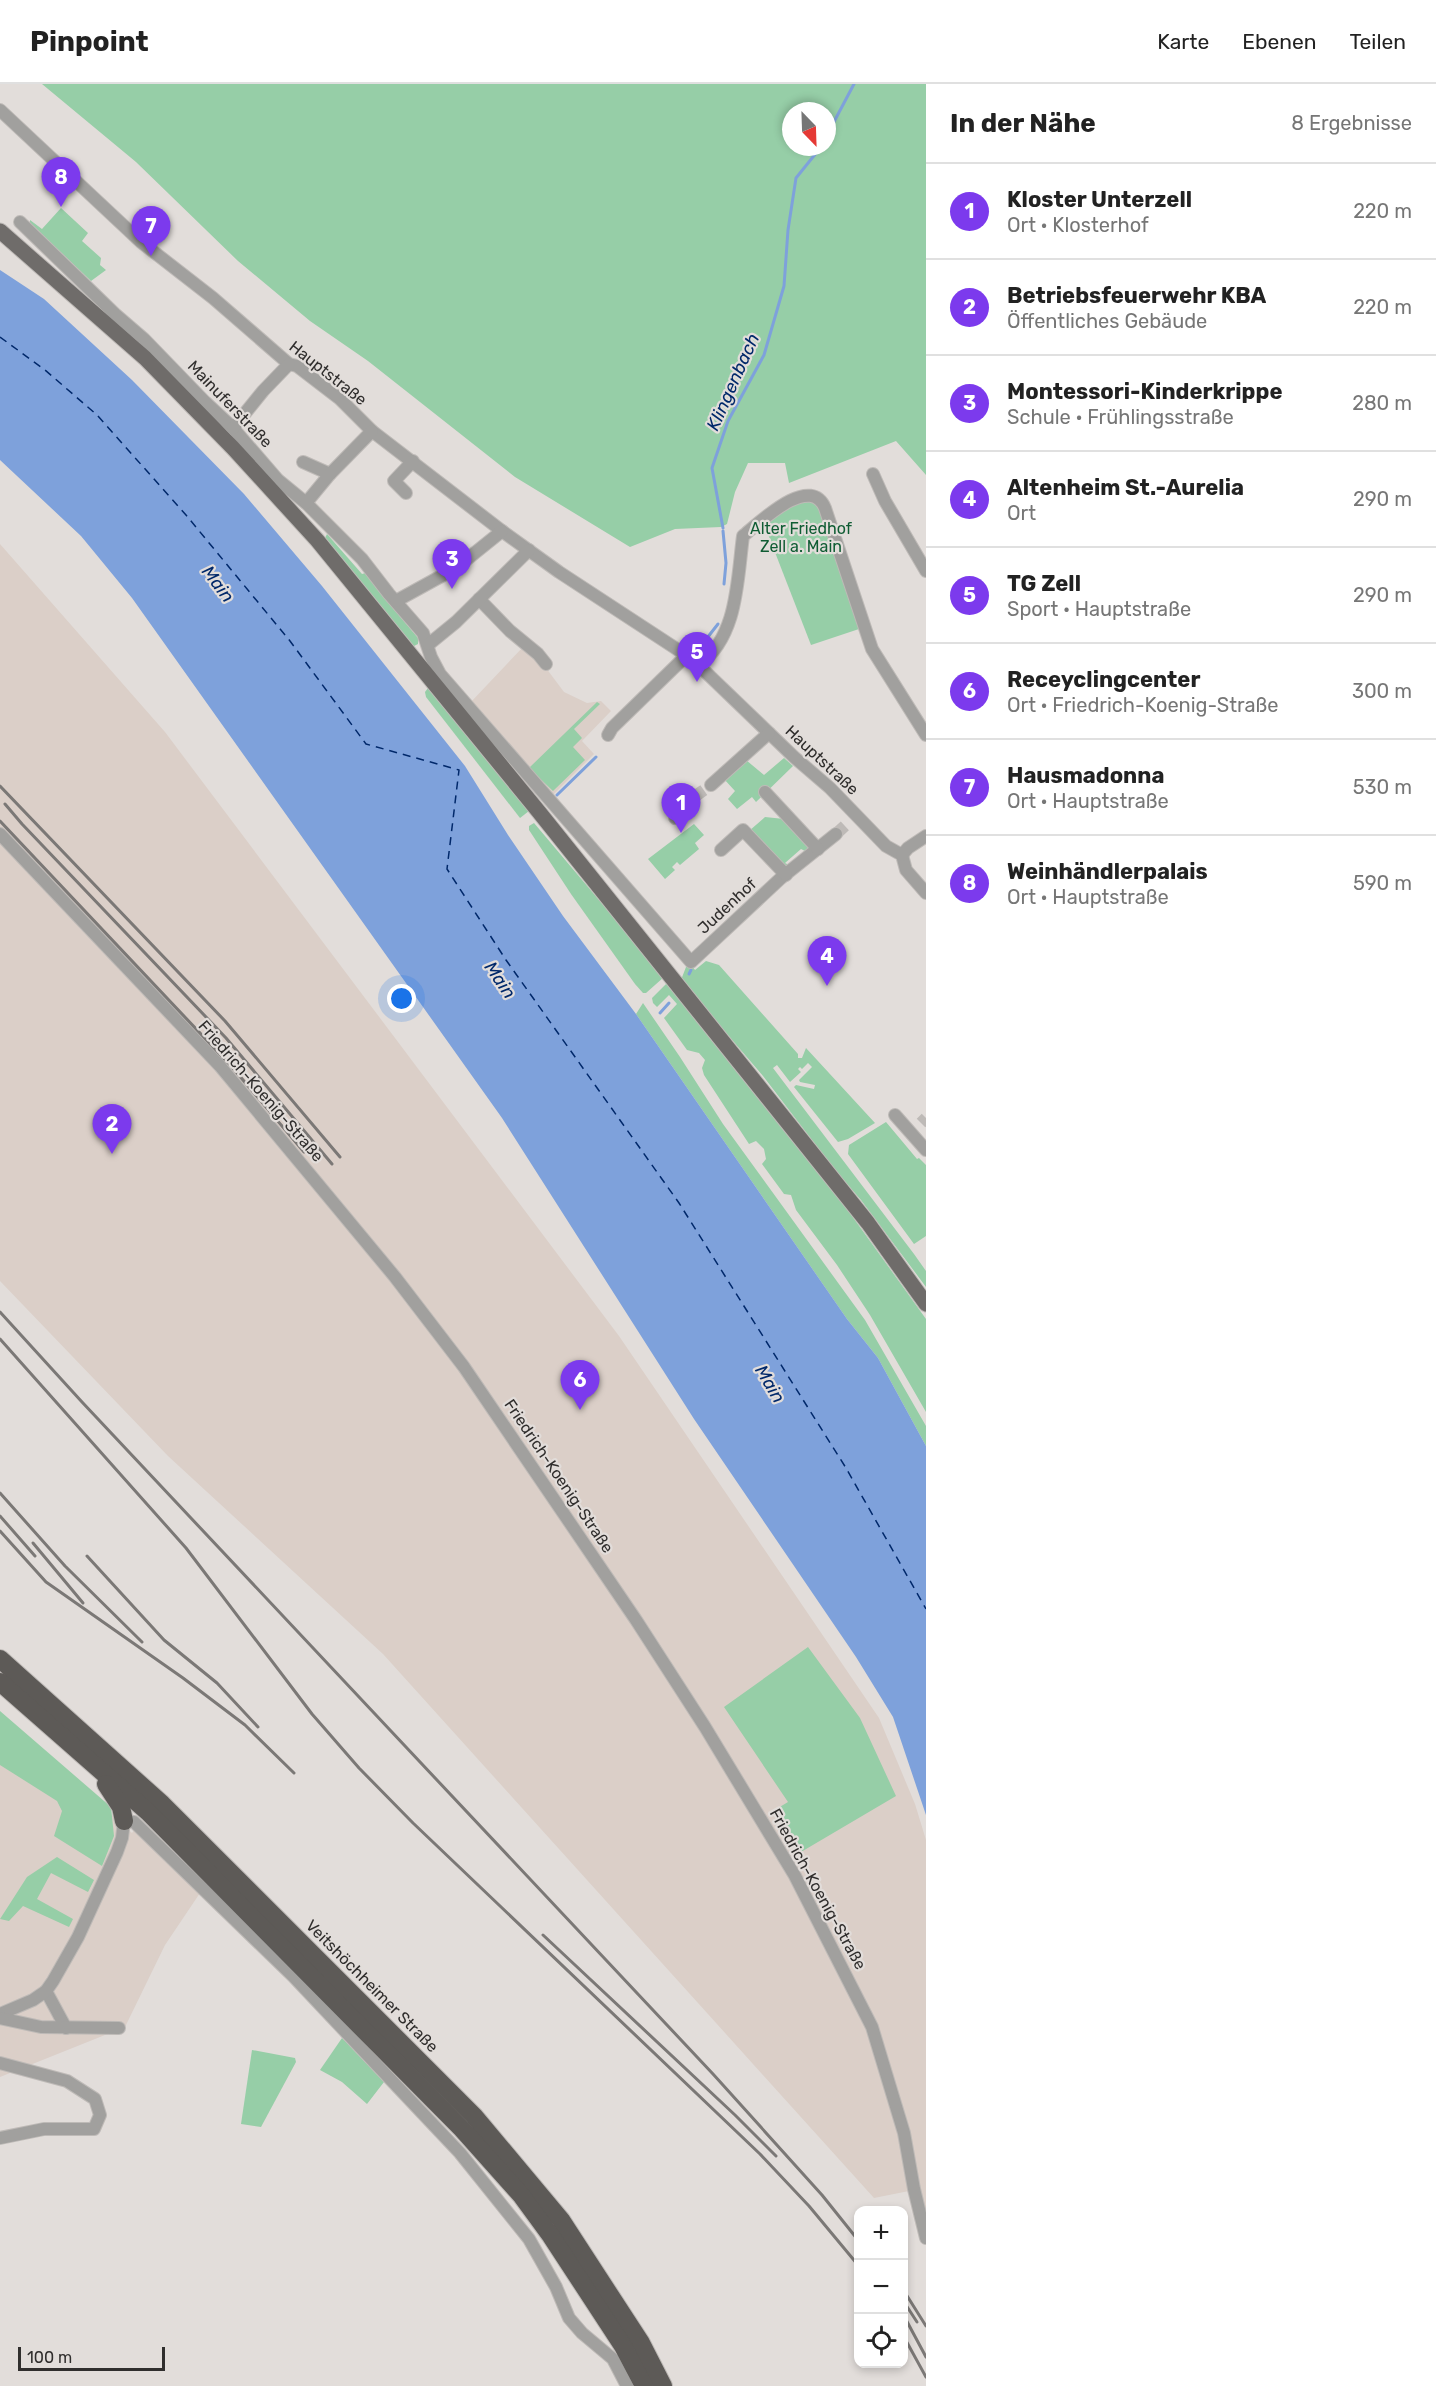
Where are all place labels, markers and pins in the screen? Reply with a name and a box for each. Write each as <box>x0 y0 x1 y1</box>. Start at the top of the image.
pin: 8 <box>42 158 80 207</box>
pin: 7 <box>132 206 170 256</box>
pin: 3 <box>432 540 472 589</box>
pin: 5 <box>678 632 716 682</box>
pin: 1 <box>662 784 700 833</box>
pin: 4 <box>808 936 846 986</box>
pin: 2 <box>92 1104 132 1154</box>
pin: 6 <box>560 1360 600 1410</box>

